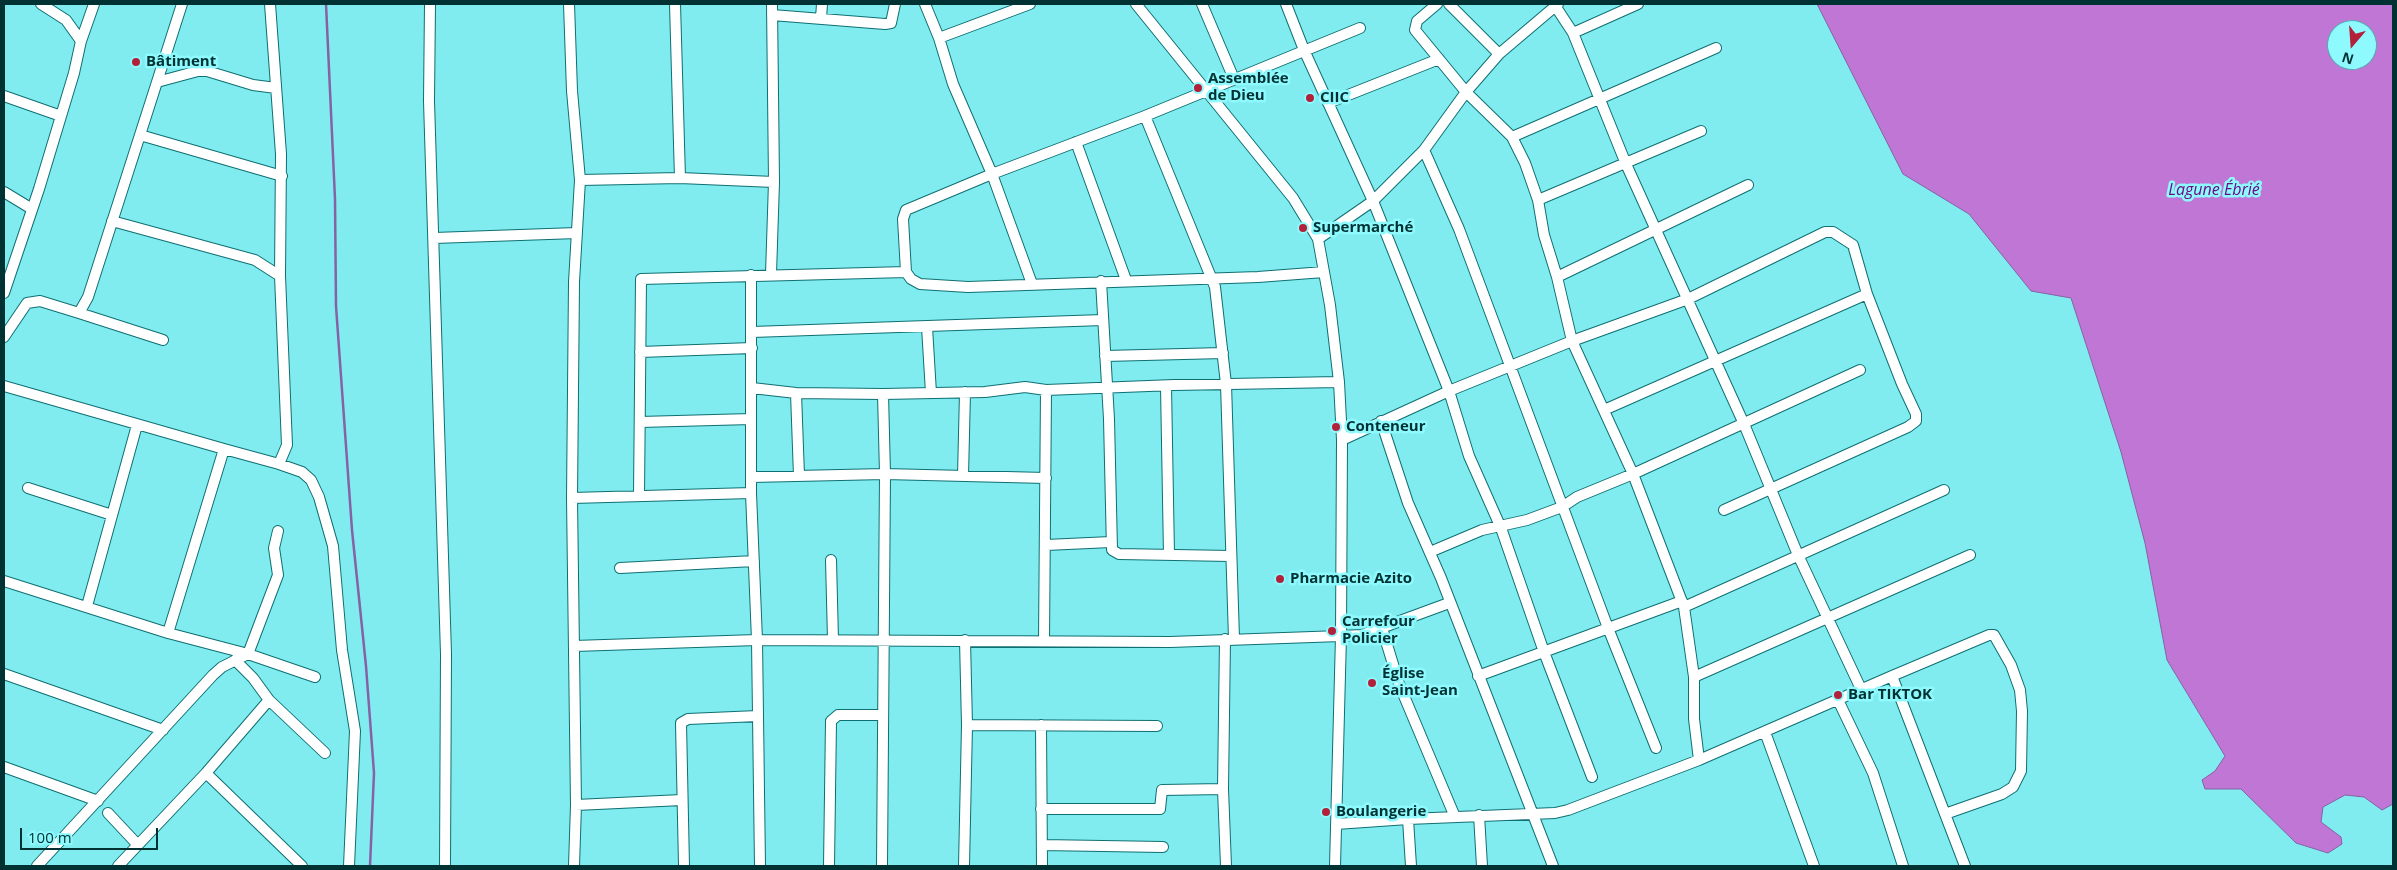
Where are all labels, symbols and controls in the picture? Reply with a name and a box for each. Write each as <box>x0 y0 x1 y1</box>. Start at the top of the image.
north arrow <box>2327 20 2377 70</box>
text: N <box>2339 48 2356 70</box>
place label: Bâtiment <box>146 53 216 71</box>
marker: Bâtiment <box>130 56 142 68</box>
place label: Assemblée de Dieu <box>1208 70 1289 105</box>
marker: Assemblée de Dieu <box>1192 82 1204 94</box>
place label: CIIC <box>1320 89 1349 107</box>
marker: CIIC <box>1304 92 1316 104</box>
water label: Lagune Ébrié <box>2168 180 2260 200</box>
place label: Supermarché <box>1313 219 1413 237</box>
marker: Supermarché <box>1297 222 1309 234</box>
place label: Conteneur <box>1346 418 1425 436</box>
marker: Conteneur <box>1330 421 1342 433</box>
place label: Pharmacie Azito <box>1290 570 1412 588</box>
marker: Pharmacie Azito <box>1274 573 1286 585</box>
place label: Carrefour Policier <box>1342 613 1415 648</box>
marker: Carrefour Policier <box>1326 625 1338 637</box>
place label: Église Saint-Jean <box>1382 665 1458 700</box>
marker: Église Saint-Jean <box>1366 677 1378 689</box>
place label: Bar TIKTOK <box>1848 686 1932 704</box>
marker: Bar TIKTOK <box>1832 689 1844 701</box>
place label: Boulangerie <box>1336 803 1426 821</box>
marker: Boulangerie <box>1320 806 1332 818</box>
scale bar <box>22 818 160 850</box>
text: 100 m <box>28 827 72 847</box>

